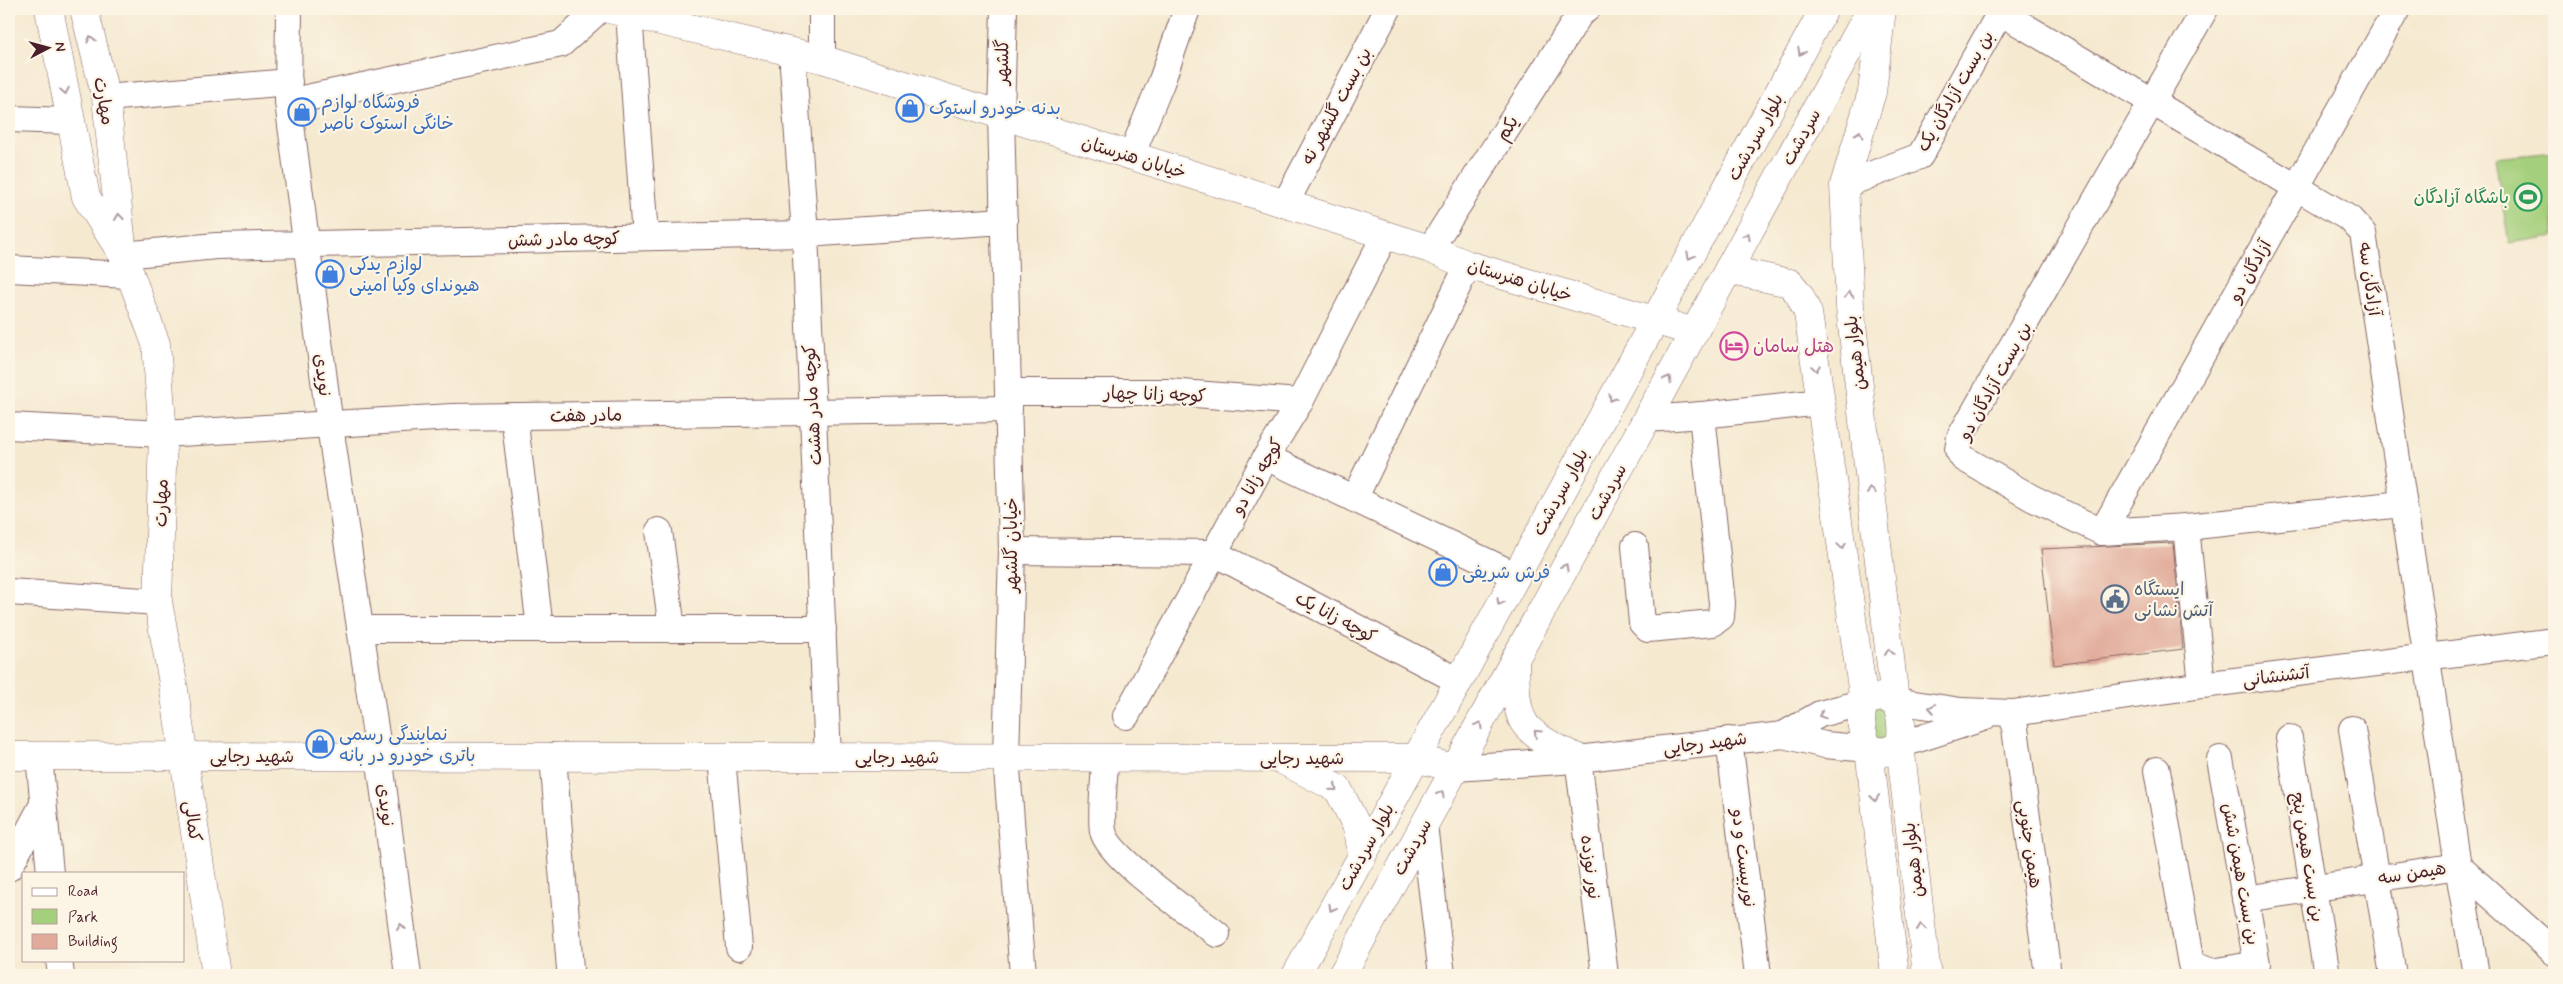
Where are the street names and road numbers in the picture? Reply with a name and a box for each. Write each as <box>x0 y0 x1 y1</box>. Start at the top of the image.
street label: بن بست آزادگان یک <box>1911 27 2000 156</box>
street label: گلشهر <box>991 39 1015 87</box>
street label: بن بست گلشهر نه <box>1296 43 1378 169</box>
street label: مهارت <box>87 75 119 127</box>
street label: بلوار سردشت <box>1722 90 1790 185</box>
street label: سردشت <box>1777 105 1827 170</box>
street label: یکم <box>1491 111 1526 146</box>
street label: خیابان هنرستان <box>1079 131 1189 185</box>
street label: کوچه مادر شش <box>508 227 621 253</box>
street label: آزادگان دو <box>2223 235 2279 309</box>
street label: آزادگان سه <box>2352 241 2386 319</box>
street label: خیابان هنرستان <box>1465 254 1575 308</box>
street label: بلوار هیمن <box>1839 314 1873 392</box>
street label: بن بست آزادگان دو <box>1952 318 2038 447</box>
street label: کوچه مادر هشت <box>798 344 828 466</box>
street label: نویدی <box>308 353 337 398</box>
street label: کوچه زانا چهار <box>1101 381 1207 409</box>
street label: مادر هفت <box>550 403 622 429</box>
street label: کوچه زانا دو <box>1225 434 1290 521</box>
street label: بلوار سردشت <box>1527 445 1595 540</box>
street label: سردشت <box>1583 460 1633 525</box>
street label: مهارت <box>149 478 175 528</box>
street label: خیابان گلشهر <box>1000 497 1024 595</box>
street label: کوچه زانا یک <box>1291 586 1381 649</box>
street label: آتشنشانی <box>2241 661 2313 693</box>
street label: شهید رجایی <box>1662 727 1748 761</box>
street label: شهید رجایی <box>210 745 294 769</box>
street label: شهید رجایی <box>855 746 939 770</box>
street label: شهید رجایی <box>1260 747 1344 771</box>
street label: نویدی <box>371 783 400 828</box>
street label: بن بست هیمن پنج <box>2285 791 2329 924</box>
street label: هیمن جنوبی <box>2011 798 2047 890</box>
street label: کمالی <box>177 799 207 844</box>
street label: بلوار سردشت <box>1333 800 1401 895</box>
street label: بن بست هیمن شش <box>2216 801 2264 947</box>
street label: نوربیست و دو <box>1725 806 1761 909</box>
street label: سردشت <box>1388 815 1438 880</box>
street label: بلوار هیمن <box>1897 821 1931 899</box>
street label: نور نوزده <box>1574 834 1606 901</box>
street label: هیمن سه <box>2376 857 2448 891</box>

